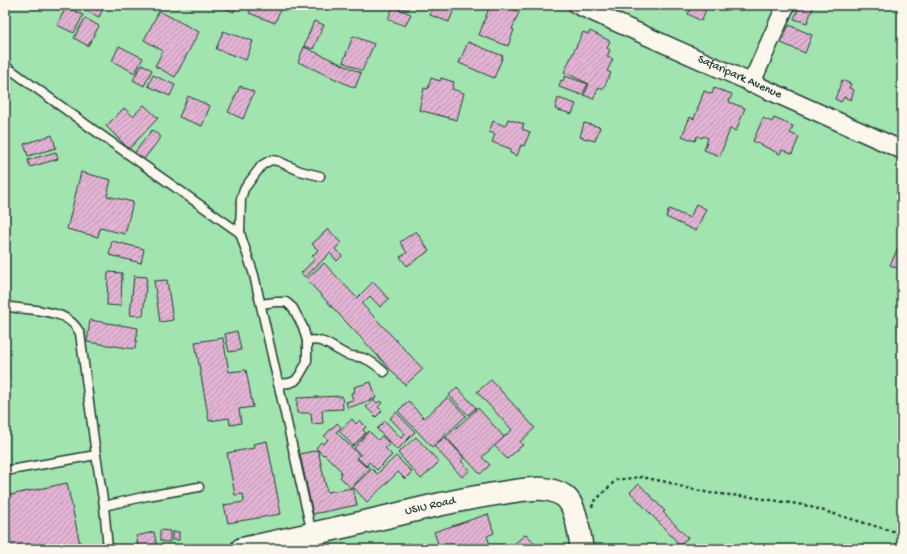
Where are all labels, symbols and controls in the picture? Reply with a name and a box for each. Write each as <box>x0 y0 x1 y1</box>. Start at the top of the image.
street label: Safaripark Avenue <box>695 53 785 103</box>
street label: USIU Road <box>404 494 458 519</box>

